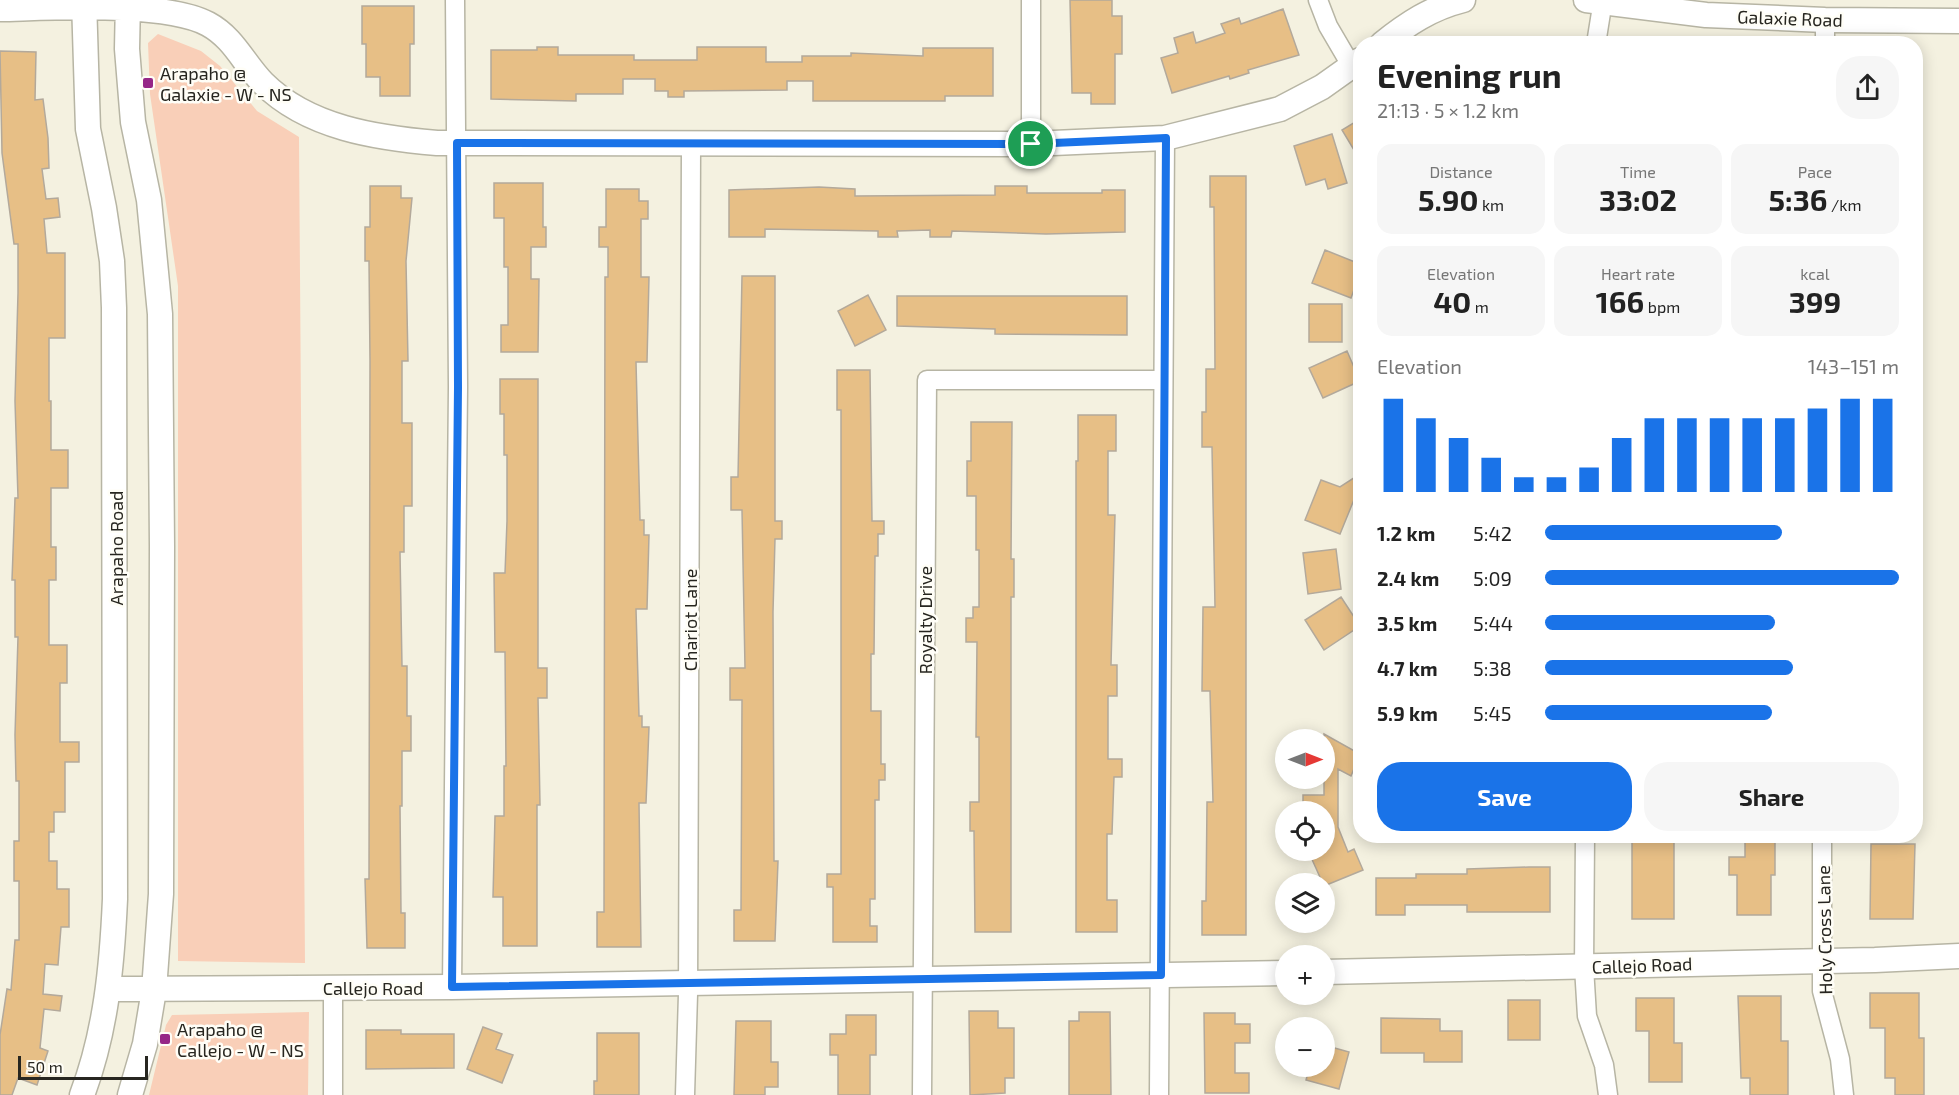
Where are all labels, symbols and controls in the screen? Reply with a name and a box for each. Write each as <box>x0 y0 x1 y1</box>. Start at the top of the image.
street label: Galaxie Road <box>1737 5 1843 31</box>
text: Evening run <box>1377 55 1562 95</box>
button: share <box>1836 56 1899 119</box>
place label: Arapaho @ Galaxie - W - NS <box>160 62 292 105</box>
marker: Arapaho @ Galaxie - W - NS <box>141 76 155 90</box>
text: 21:13 · 5 × 1.2 km <box>1377 98 1519 122</box>
pin <box>1005 118 1056 169</box>
icon: arrive <box>1014 127 1047 160</box>
text: Distance <box>1429 162 1493 181</box>
text: Time <box>1620 162 1656 181</box>
text: Pace <box>1798 162 1832 181</box>
text: 5.90 <box>1418 181 1478 217</box>
text: 33:02 <box>1599 181 1677 217</box>
text: 5:36 <box>1769 181 1827 217</box>
text: km <box>1478 195 1504 214</box>
text: /km <box>1827 195 1862 214</box>
text: Elevation <box>1427 264 1495 283</box>
text: Heart rate <box>1601 264 1675 283</box>
text: kcal <box>1800 264 1830 283</box>
text: 40 <box>1433 283 1471 319</box>
text: 166 <box>1596 283 1644 319</box>
text: 399 <box>1789 283 1841 319</box>
text: m <box>1471 297 1489 316</box>
text: bpm <box>1644 297 1680 316</box>
text: Elevation <box>1377 354 1462 378</box>
text: 143–151 m <box>1808 354 1899 378</box>
street label: Arapaho Road <box>105 491 127 605</box>
text: 1.2 km <box>1377 521 1435 545</box>
text: 5:42 <box>1473 521 1512 545</box>
street label: Royalty Drive <box>914 566 936 674</box>
text: 2.4 km <box>1377 566 1439 590</box>
text: 5:09 <box>1473 566 1512 590</box>
street label: Chariot Lane <box>679 569 701 671</box>
text: 3.5 km <box>1377 611 1437 635</box>
text: 5:44 <box>1473 611 1513 635</box>
text: 4.7 km <box>1377 656 1438 680</box>
text: 5:38 <box>1473 656 1512 680</box>
text: 5.9 km <box>1377 701 1438 725</box>
text: 5:45 <box>1473 701 1511 725</box>
north arrow <box>1275 729 1335 789</box>
map controls <box>1275 729 1335 1077</box>
button: Save <box>1377 762 1632 831</box>
button: Share <box>1644 762 1899 831</box>
button: locate <box>1275 801 1335 861</box>
street label: Holy Cross Lane <box>1812 865 1836 995</box>
button: layers <box>1275 873 1335 933</box>
button: + <box>1275 945 1335 1005</box>
street label: Callejo Road <box>1591 952 1693 978</box>
street label: Callejo Road <box>323 977 423 999</box>
button: − <box>1275 1017 1335 1077</box>
place label: Arapaho @ Callejo - W - NS <box>177 1018 304 1061</box>
marker: Arapaho @ Callejo - W - NS <box>158 1032 172 1046</box>
scale bar <box>18 1053 148 1080</box>
text: 50 m <box>27 1057 63 1076</box>

